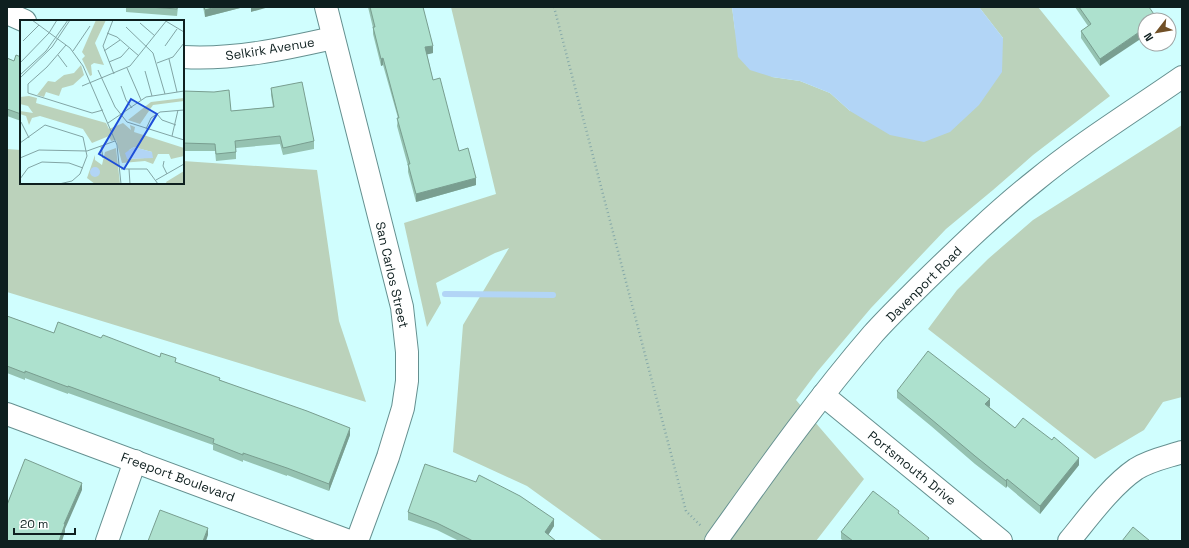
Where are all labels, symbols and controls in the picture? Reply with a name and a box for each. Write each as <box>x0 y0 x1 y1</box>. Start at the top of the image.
north arrow <box>1137 12 1177 52</box>
inset map <box>20 20 184 184</box>
text: N <box>1141 30 1156 44</box>
street label: Selkirk Avenue <box>224 34 316 64</box>
street label: San Carlos Street <box>372 220 413 330</box>
street label: Davenport Road <box>882 242 966 326</box>
street label: Portsmouth Drive <box>864 427 960 509</box>
street label: Freeport Boulevard <box>119 448 237 506</box>
scale bar <box>14 510 75 536</box>
text: 20 m <box>20 516 48 532</box>

